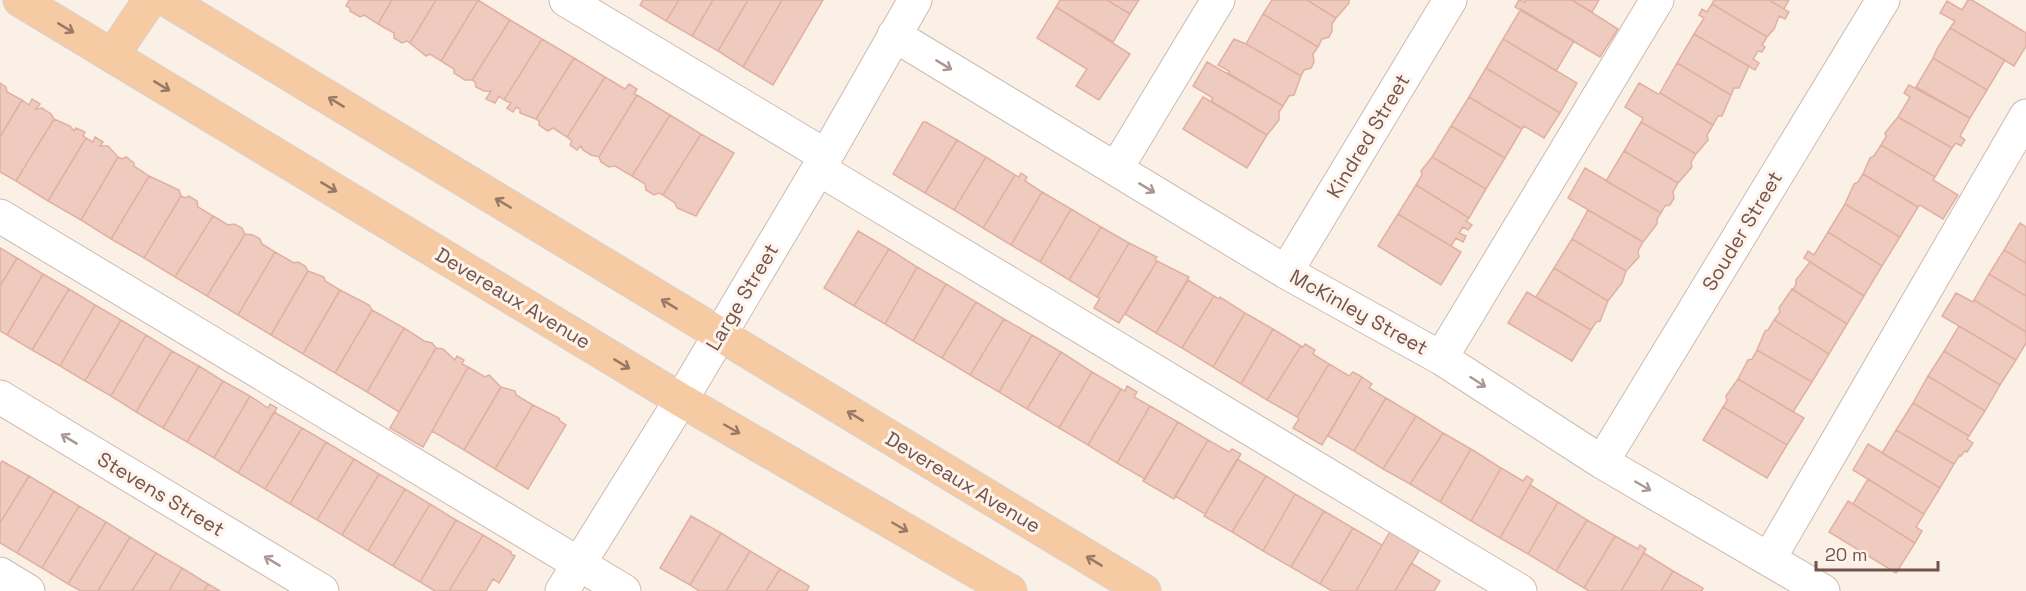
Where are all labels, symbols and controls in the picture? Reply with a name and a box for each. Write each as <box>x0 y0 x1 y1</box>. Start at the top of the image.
one-way arrow <box>57 22 74 34</box>
one-way arrow <box>935 59 952 71</box>
street label: Kindred Street <box>1321 69 1415 203</box>
one-way arrow <box>153 80 170 92</box>
one-way arrow <box>328 96 345 108</box>
street label: Souder Street <box>1696 166 1788 296</box>
one-way arrow <box>320 181 337 193</box>
one-way arrow <box>1138 182 1155 194</box>
one-way arrow <box>495 197 512 209</box>
street label: Large Street <box>700 239 784 355</box>
street label: Devereaux Avenue <box>431 241 595 355</box>
street label: McKinley Street <box>1285 263 1433 361</box>
one-way arrow <box>661 298 678 311</box>
one-way arrow <box>613 358 630 370</box>
one-way arrow <box>1470 375 1487 388</box>
one-way arrow <box>847 410 864 422</box>
one-way arrow <box>723 423 740 435</box>
street label: Devereaux Avenue <box>881 425 1045 539</box>
one-way arrow <box>61 432 78 444</box>
street label: Stevens Street <box>93 446 229 542</box>
one-way arrow <box>1634 480 1651 492</box>
one-way arrow <box>891 522 908 534</box>
scale bar <box>1816 534 1938 572</box>
text: 20 m <box>1825 543 1868 566</box>
one-way arrow <box>264 554 281 566</box>
one-way arrow <box>1086 554 1103 566</box>

